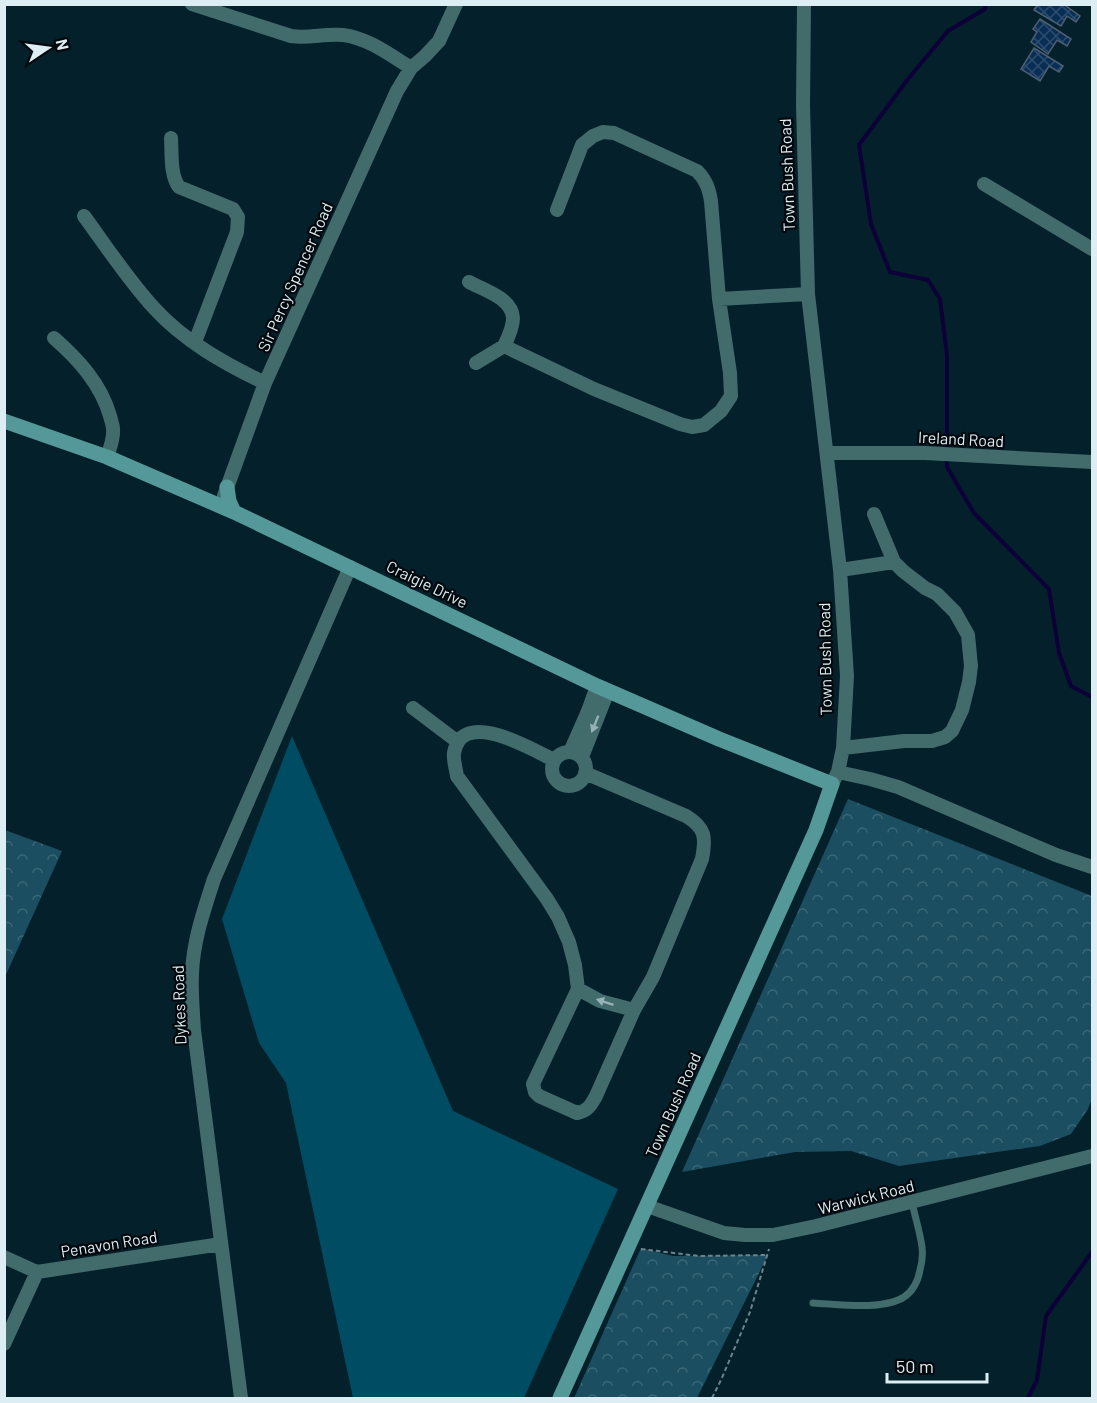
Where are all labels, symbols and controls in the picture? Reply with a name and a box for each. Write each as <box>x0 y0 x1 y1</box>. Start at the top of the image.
north arrow <box>18 18 78 78</box>
text: N <box>53 37 74 52</box>
street label: Town Bush Road <box>775 118 798 232</box>
street label: Sir Percy Spencer Road <box>253 199 336 354</box>
street label: Ireland Road <box>918 427 1005 450</box>
street label: Craigie Drive <box>384 556 471 611</box>
street label: Town Bush Road <box>814 602 835 716</box>
one-way arrow <box>590 715 599 733</box>
street label: Dykes Road <box>168 965 189 1045</box>
one-way arrow <box>596 997 614 1006</box>
street label: Town Bush Road <box>641 1049 704 1160</box>
street label: Warwick Road <box>816 1175 916 1218</box>
street label: Penavon Road <box>59 1226 159 1261</box>
scale bar <box>887 1346 988 1384</box>
text: 50 m <box>896 1355 934 1377</box>

